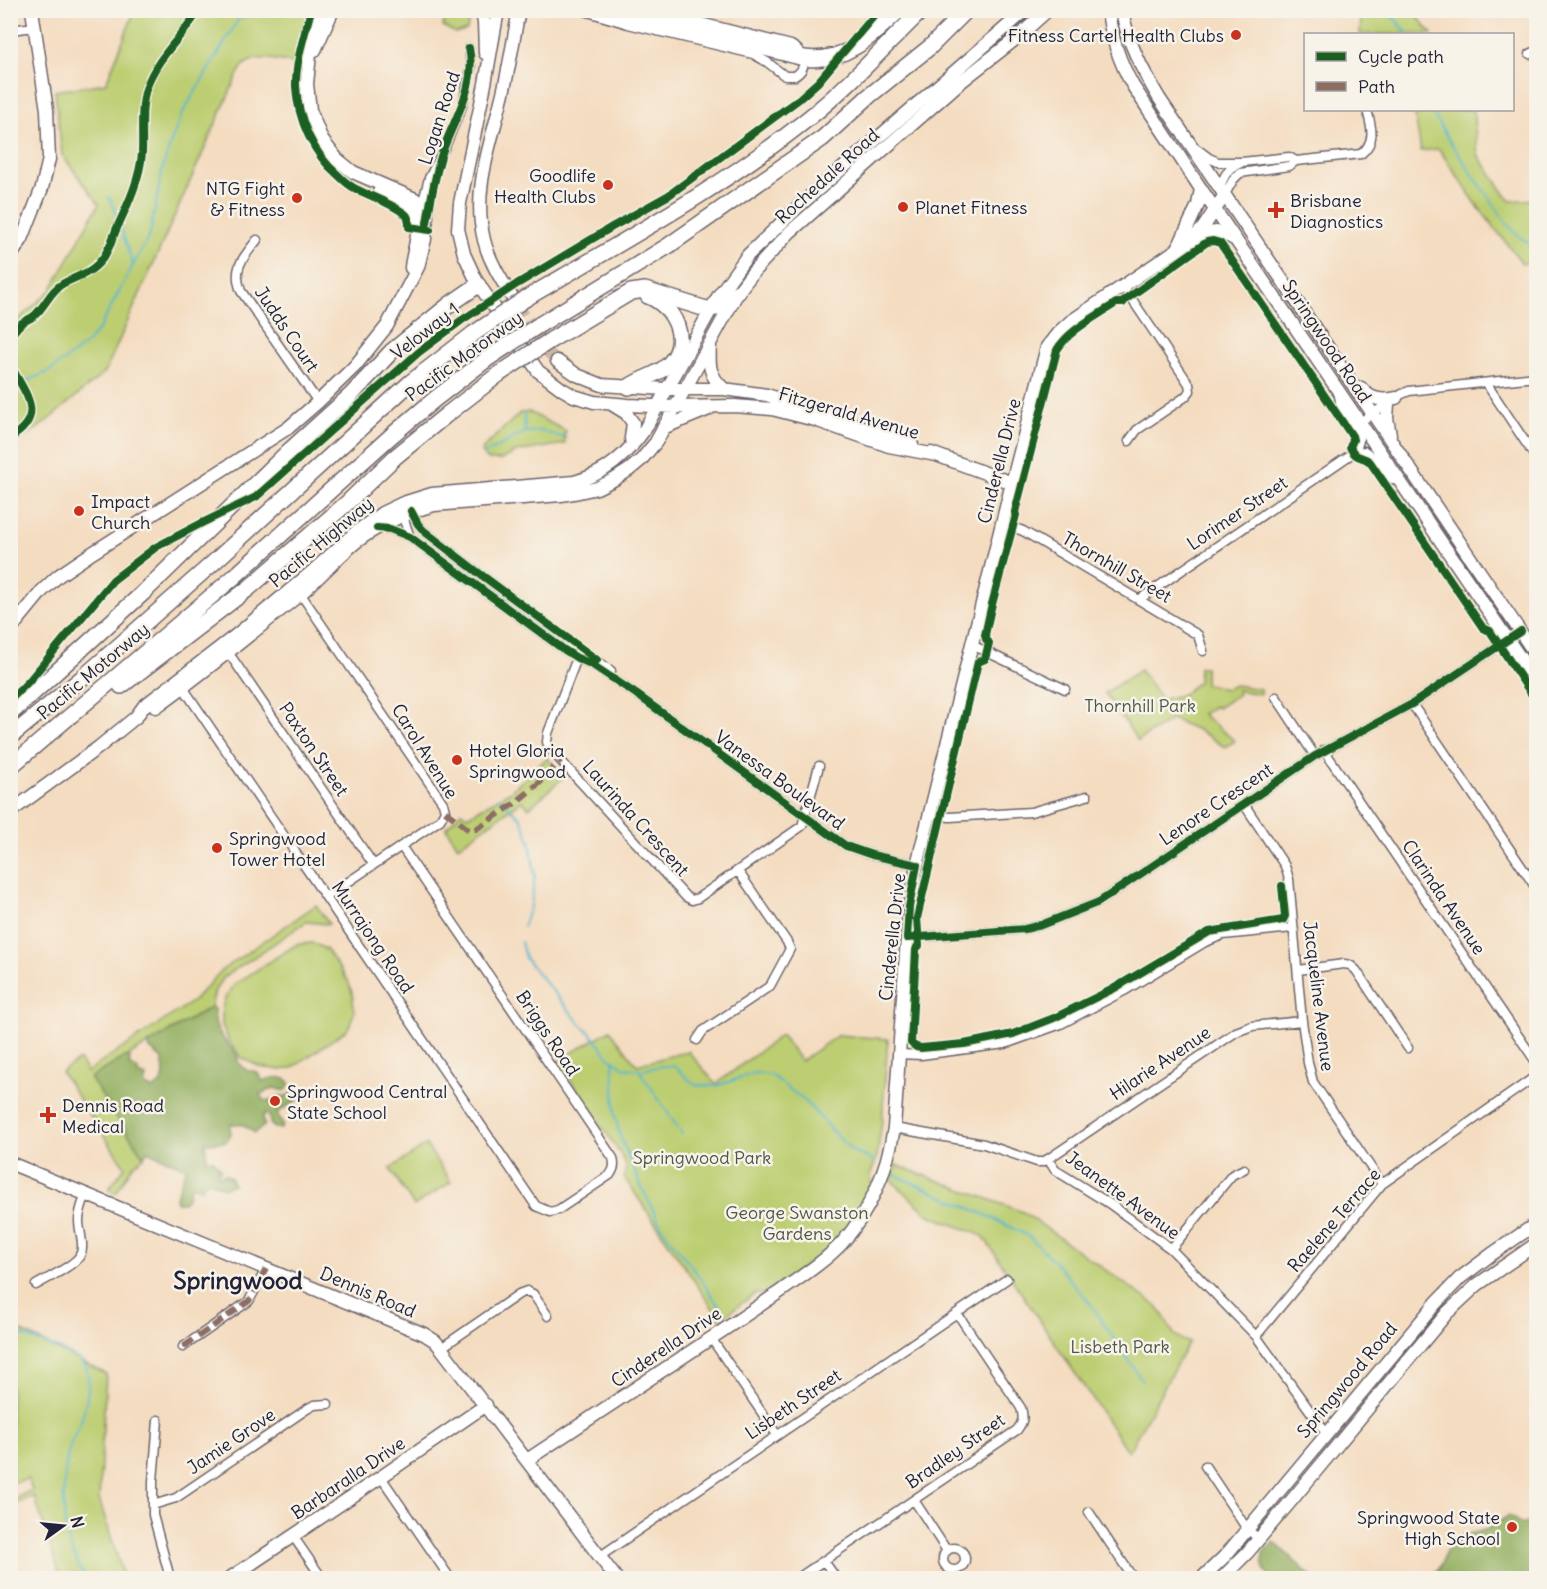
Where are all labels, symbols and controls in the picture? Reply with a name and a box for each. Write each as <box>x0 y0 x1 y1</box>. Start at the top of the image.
place label: Fitness Cartel Health Clubs <box>1008 24 1224 47</box>
marker: Fitness Cartel Health Clubs <box>1229 28 1243 42</box>
legend <box>1304 33 1514 111</box>
text: Cycle path <box>1358 45 1444 68</box>
street label: Logan Road <box>413 68 465 168</box>
text: Path <box>1358 75 1395 98</box>
street label: Rochedale Road <box>770 123 884 229</box>
place label: Goodlife Health Clubs <box>494 164 596 208</box>
place label: NTG Fight & Fitness <box>206 177 285 221</box>
marker: Goodlife Health Clubs <box>601 178 615 192</box>
place label: Brisbane Diagnostics <box>1290 189 1383 233</box>
marker: NTG Fight & Fitness <box>290 191 304 205</box>
place label: Planet Fitness <box>915 196 1027 219</box>
marker: Planet Fitness <box>896 200 910 214</box>
marker: Brisbane Diagnostics <box>1267 201 1285 219</box>
street label: Springwood Road <box>1277 275 1377 407</box>
street label: Judds Court <box>250 282 324 376</box>
street label: Veloway 1 <box>386 297 464 365</box>
street label: Pacific Motorway <box>401 306 527 406</box>
street label: Fitzgerald Avenue <box>776 382 922 444</box>
street label: Cinderella Drive <box>972 396 1026 526</box>
street label: Lorimer Street <box>1182 471 1292 555</box>
place label: Impact Church <box>91 490 150 534</box>
street label: Pacific Highway <box>264 492 378 592</box>
marker: Impact Church <box>72 504 86 518</box>
street label: Thornhill Street <box>1058 526 1176 608</box>
street label: Pacific Motorway <box>32 617 154 725</box>
park label: Thornhill Park <box>1084 694 1196 717</box>
street label: Paxton Street <box>274 698 354 800</box>
street label: Carol Avenue <box>387 699 463 803</box>
street label: Vanessa Boulevard <box>711 725 850 835</box>
place label: Hotel Gloria Springwood <box>469 739 566 783</box>
marker: Hotel Gloria Springwood <box>450 753 464 767</box>
street label: Laurinda Crescent <box>578 755 694 881</box>
street label: Lenore Crescent <box>1155 758 1277 850</box>
place label: Springwood Tower Hotel <box>229 827 326 871</box>
street label: Clarinda Avenue <box>1397 835 1491 959</box>
marker: Springwood Tower Hotel <box>210 841 224 855</box>
street label: Cinderella Drive <box>874 872 910 1002</box>
street label: Murrajong Road <box>327 876 419 998</box>
street label: Jacqueline Avenue <box>1298 920 1340 1072</box>
street label: Briggs Road <box>511 986 585 1080</box>
street label: Hilarie Avenue <box>1105 1021 1215 1105</box>
place label: Springwood Central State School <box>287 1080 447 1124</box>
place label: Dennis Road Medical <box>62 1094 164 1138</box>
marker: Springwood Central State School <box>268 1094 282 1108</box>
marker: Dennis Road Medical <box>39 1106 57 1124</box>
park label: Springwood Park <box>633 1146 771 1169</box>
street label: Jeanette Avenue <box>1061 1146 1185 1244</box>
street label: Raelene Terrace <box>1283 1163 1385 1277</box>
park label: George Swanston Gardens <box>725 1201 869 1245</box>
street label: Dennis Road <box>317 1261 420 1323</box>
district label: Springwood <box>173 1265 303 1295</box>
street label: Cinderella Drive <box>606 1302 726 1392</box>
street label: Springwood Road <box>1292 1317 1402 1442</box>
park label: Lisbeth Park <box>1070 1335 1170 1358</box>
street label: Lisbeth Street <box>741 1364 845 1444</box>
street label: Jamie Grove <box>182 1403 280 1479</box>
street label: Bradley Street <box>901 1408 1009 1494</box>
street label: Barbaralla Drive <box>287 1431 409 1525</box>
north arrow <box>33 1496 93 1556</box>
place label: Springwood State High School <box>1357 1506 1500 1550</box>
text: N <box>66 1514 89 1530</box>
marker: Springwood State High School <box>1505 1520 1519 1534</box>

